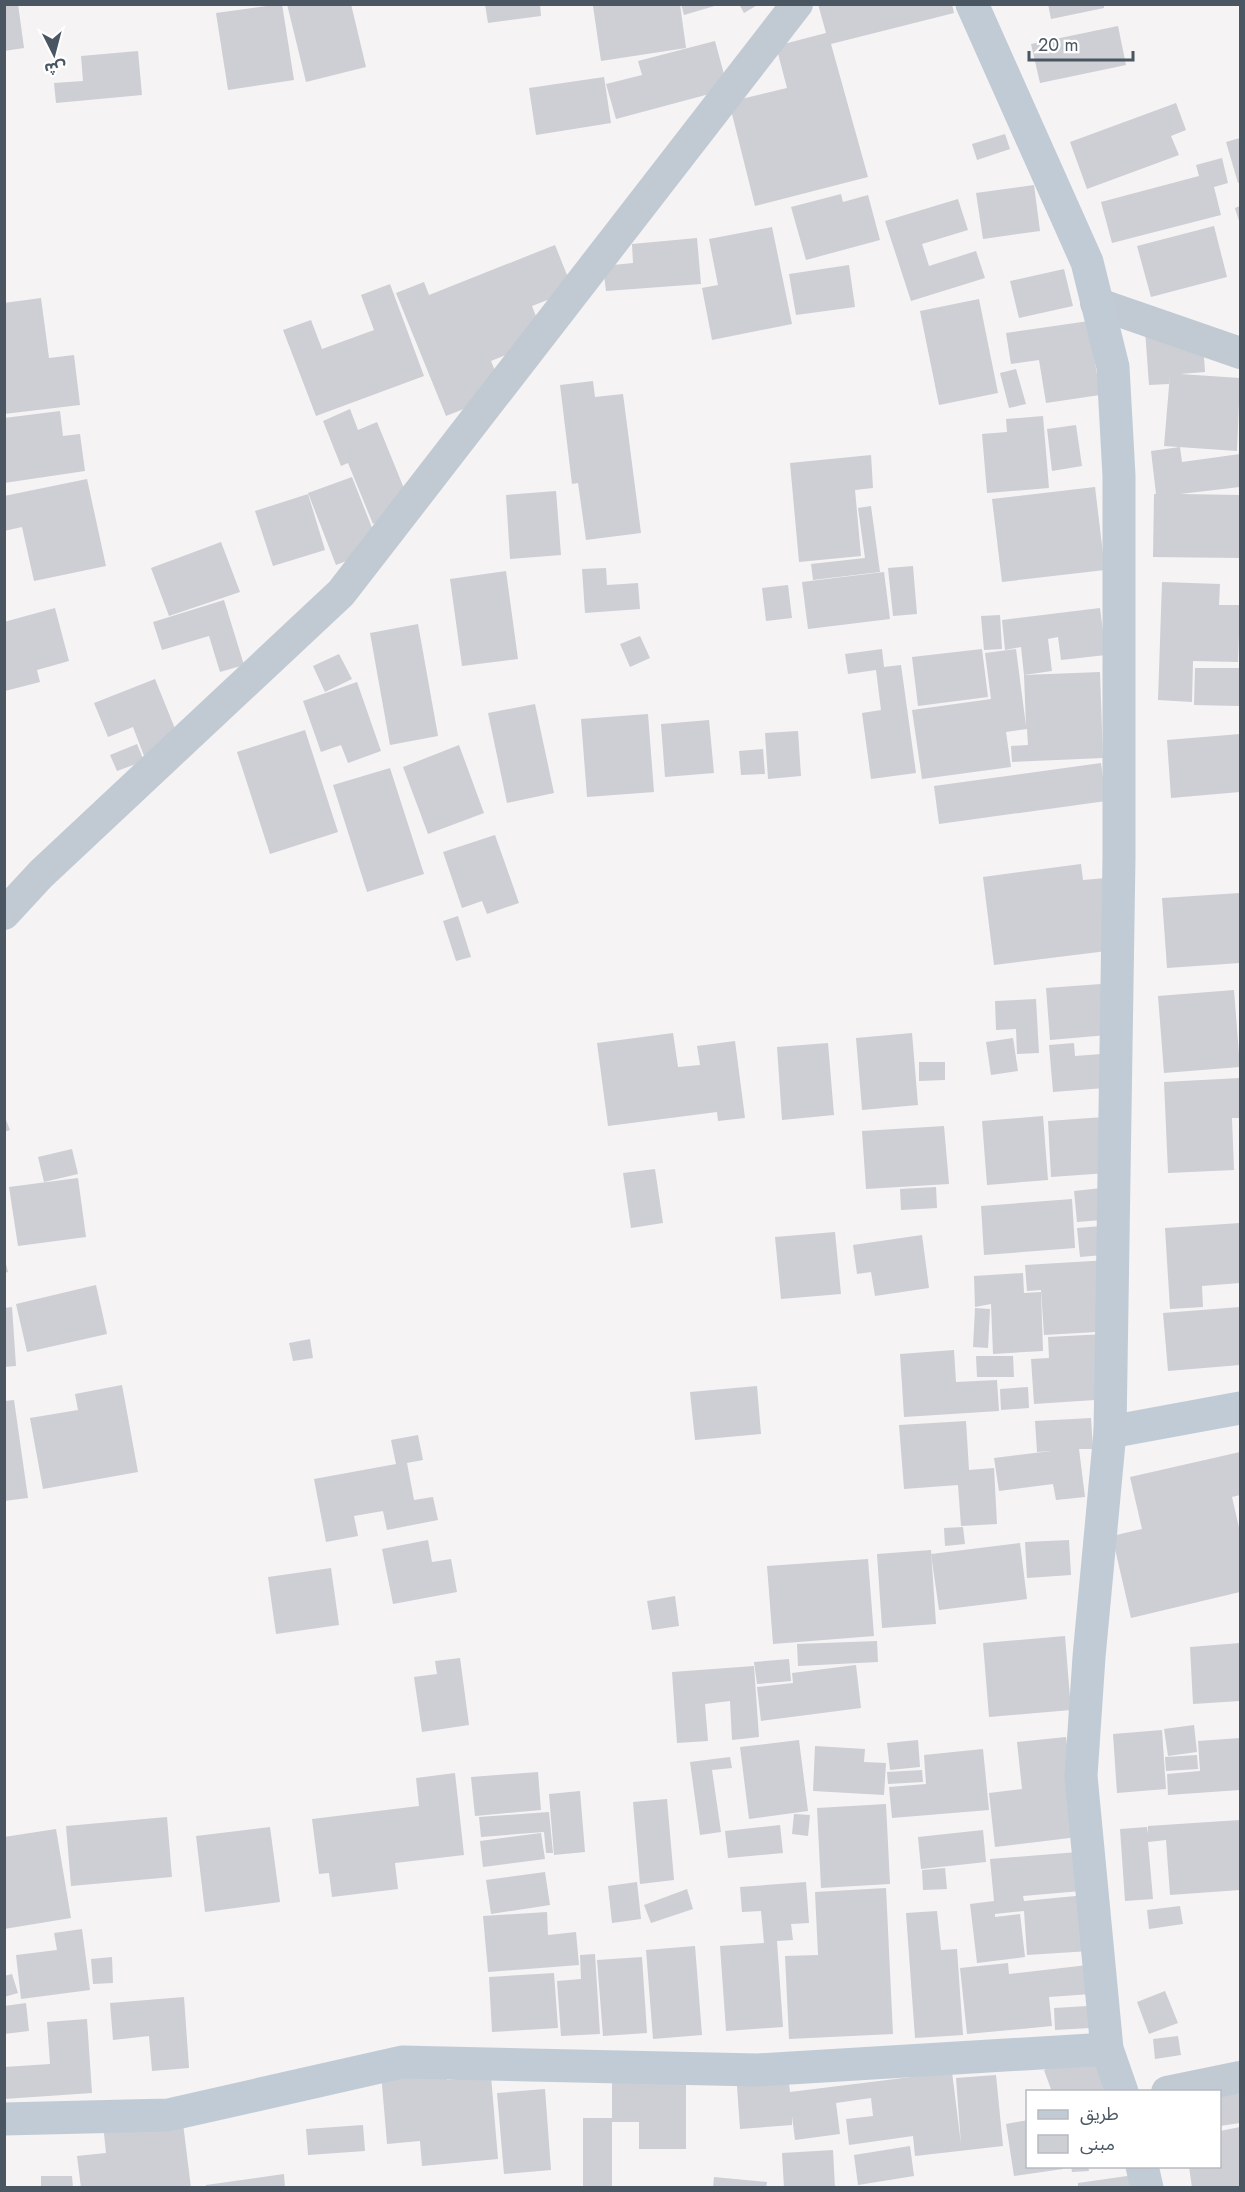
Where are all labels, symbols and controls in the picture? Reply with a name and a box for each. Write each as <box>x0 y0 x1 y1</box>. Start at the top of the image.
north arrow <box>24 24 84 84</box>
scale bar <box>1029 24 1132 62</box>
text: 20 m <box>1038 32 1078 58</box>
text: ش <box>43 56 68 81</box>
legend <box>1026 2090 1221 2168</box>
text: طريق <box>1080 2101 1119 2127</box>
text: مبنى <box>1080 2131 1115 2157</box>

